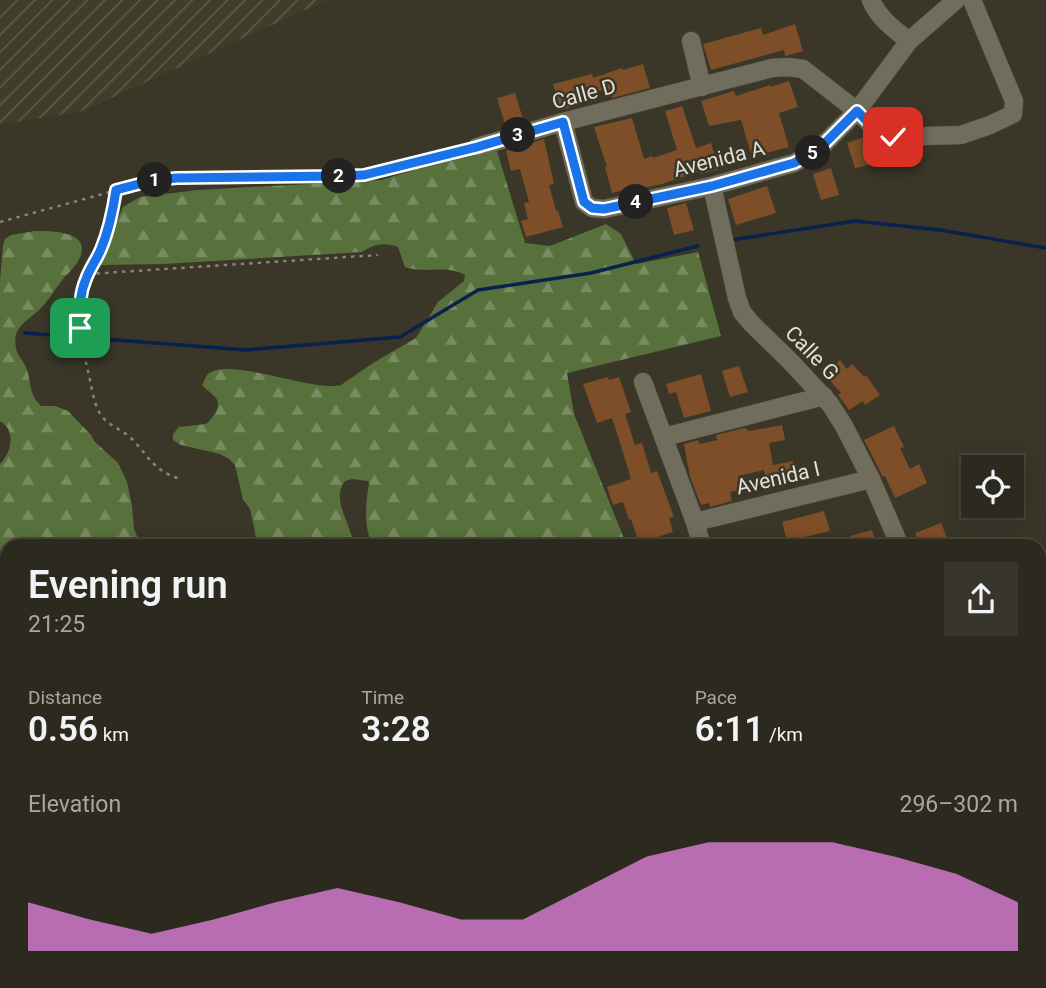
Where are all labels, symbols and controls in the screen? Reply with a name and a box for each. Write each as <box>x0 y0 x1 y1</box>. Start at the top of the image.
street label: Calle D <box>549 74 619 114</box>
pin <box>863 107 923 167</box>
pin: 3 <box>500 118 536 152</box>
icon: check <box>874 118 912 156</box>
text: 3 <box>512 123 523 146</box>
street label: Avenida A <box>671 136 767 182</box>
pin: 5 <box>796 136 830 170</box>
text: 5 <box>807 141 818 164</box>
pin: 2 <box>322 158 356 194</box>
pin: 1 <box>138 162 172 198</box>
text: 2 <box>333 164 344 187</box>
text: 1 <box>149 168 160 191</box>
pin: 4 <box>618 184 654 220</box>
text: 4 <box>630 190 641 213</box>
pin <box>50 298 110 358</box>
icon: arrive <box>61 309 99 347</box>
street label: Calle G <box>780 321 844 385</box>
map controls <box>961 455 1024 518</box>
button: locate <box>961 455 1024 518</box>
street label: Avenida I <box>734 457 822 499</box>
button: share <box>944 562 1018 636</box>
text: Evening run <box>28 563 228 607</box>
text: 21:25 <box>28 611 85 638</box>
text: Distance <box>28 686 102 709</box>
text: Time <box>361 686 404 709</box>
text: Pace <box>695 686 737 709</box>
text: 0.56 <box>28 709 98 750</box>
text: 3:28 <box>361 709 431 750</box>
text: 6:11 <box>695 709 764 750</box>
text: km <box>98 723 129 746</box>
text: /km <box>764 723 803 746</box>
text: Elevation <box>28 791 121 818</box>
text: 296–302 m <box>899 791 1018 818</box>

